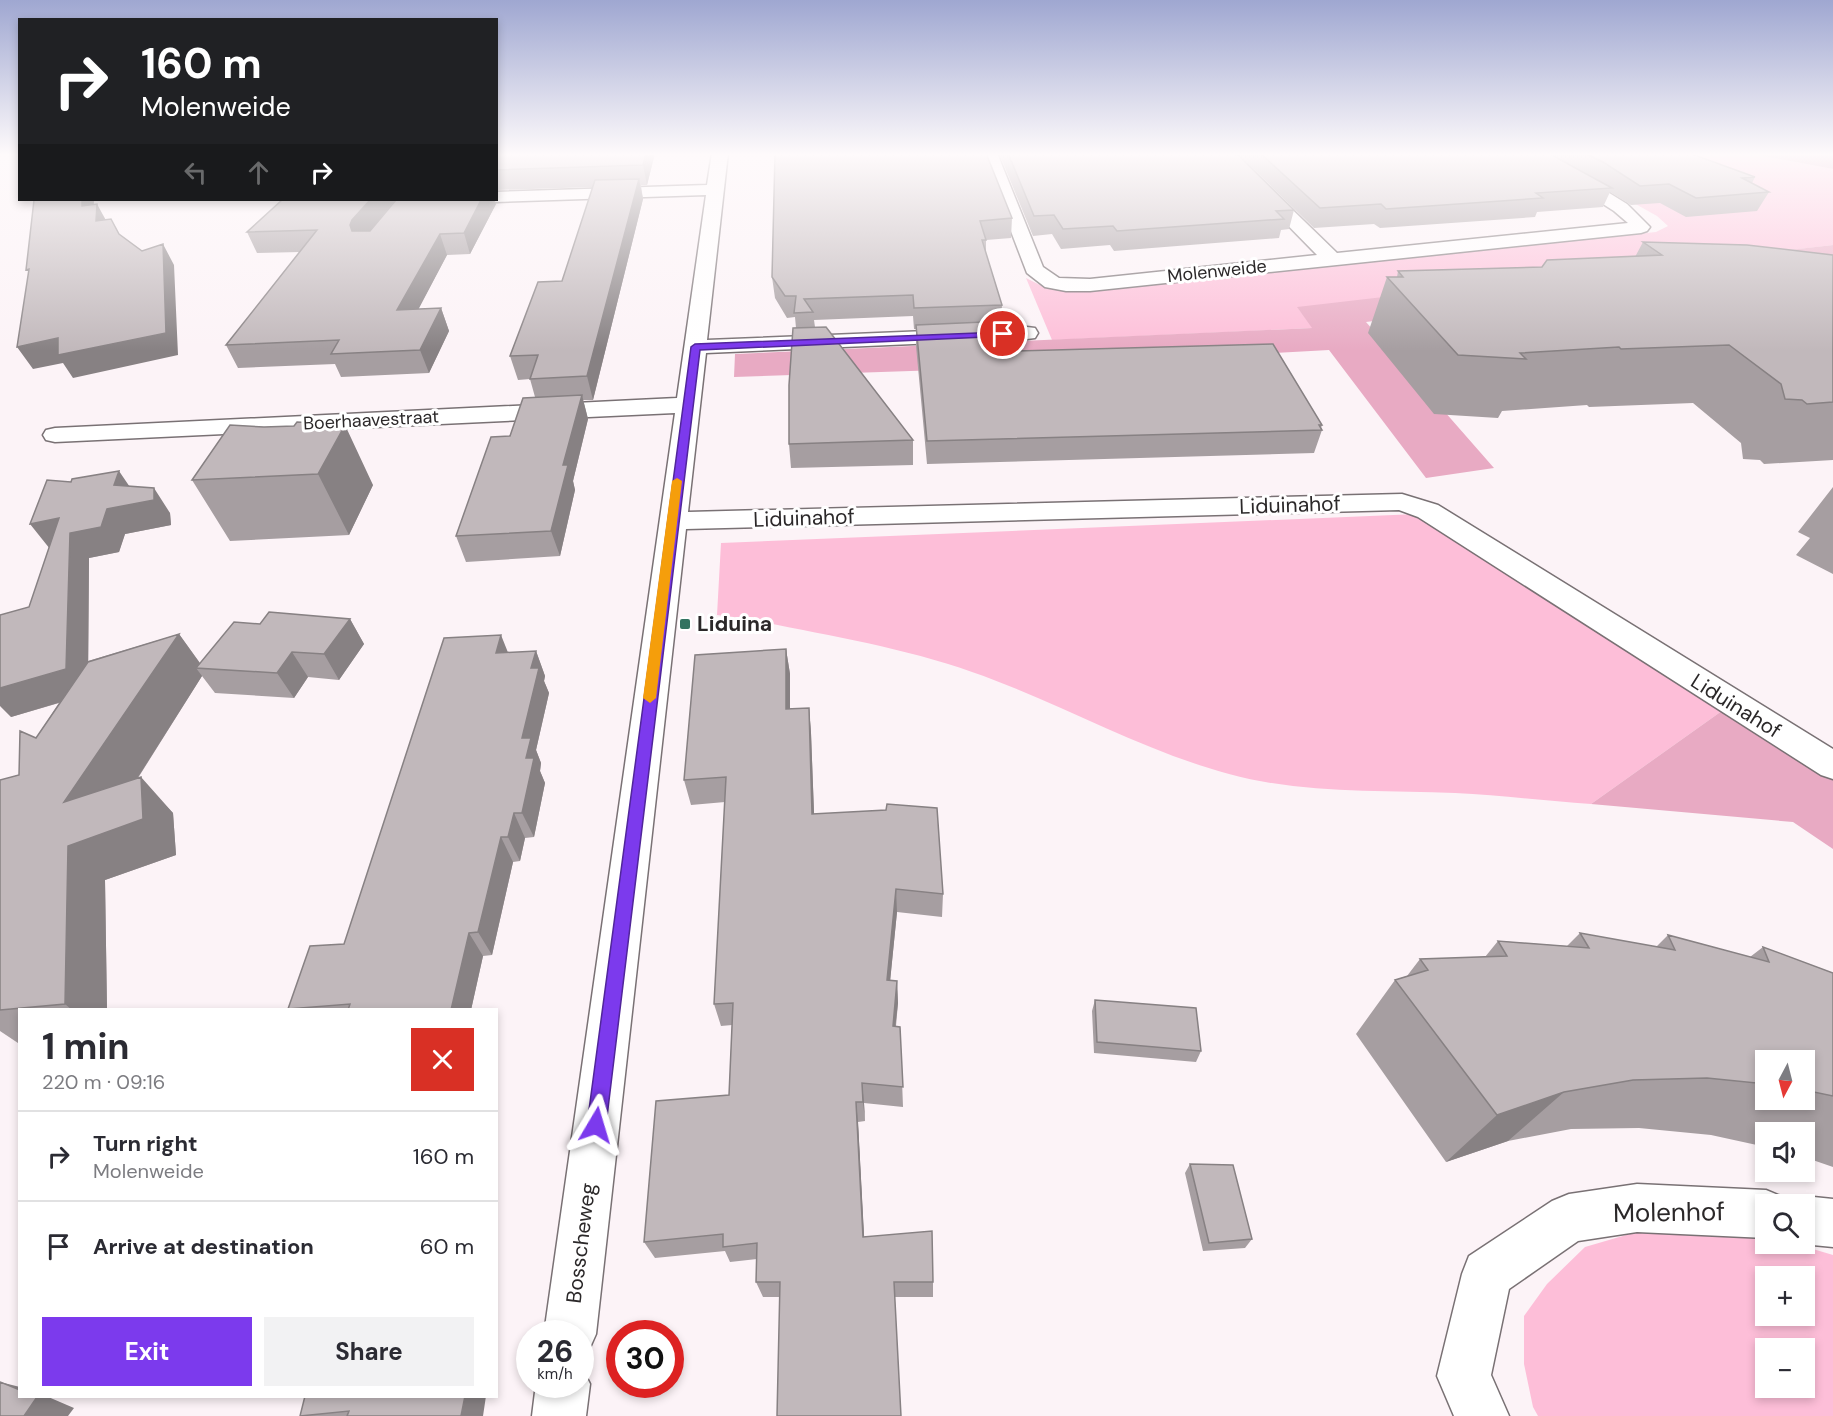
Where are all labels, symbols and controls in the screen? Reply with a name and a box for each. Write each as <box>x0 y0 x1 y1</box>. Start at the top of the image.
text: 160 m <box>141 36 262 91</box>
icon: right <box>42 42 120 120</box>
text: Molenweide <box>141 89 291 124</box>
icon: left <box>179 156 212 189</box>
icon: ahead <box>242 156 275 189</box>
icon: right <box>305 156 338 189</box>
street label: Molenweide <box>1166 254 1268 288</box>
pin <box>977 308 1028 359</box>
icon: arrive <box>986 317 1019 350</box>
street label: Boerhaavestraat <box>302 404 440 436</box>
street label: Liduinahof <box>1239 489 1341 521</box>
street label: Liduinahof <box>753 502 855 534</box>
place label: Liduina <box>697 610 772 638</box>
marker: Liduina <box>678 617 692 631</box>
street label: Liduinahof <box>1686 667 1786 745</box>
text: 1 min <box>42 1023 130 1070</box>
button: close <box>411 1028 474 1091</box>
north arrow <box>1755 1050 1815 1110</box>
map controls <box>1755 1050 1815 1398</box>
text: 220 m · 09:16 <box>42 1069 165 1095</box>
position arrow <box>564 1093 628 1157</box>
button: sound <box>1755 1122 1815 1182</box>
text: Turn right <box>93 1129 198 1158</box>
icon: right <box>42 1140 75 1173</box>
text: 160 m <box>413 1142 474 1171</box>
text: Molenweide <box>93 1158 204 1184</box>
street label: Bosscheweg <box>560 1181 602 1305</box>
street label: Molenhof <box>1613 1194 1725 1230</box>
button: search <box>1755 1194 1815 1254</box>
icon: arrive <box>42 1230 75 1263</box>
text: Arrive at destination <box>93 1232 314 1261</box>
text: 60 m <box>420 1232 474 1261</box>
button: + <box>1755 1266 1815 1326</box>
button: Exit <box>42 1317 252 1386</box>
button: Share <box>264 1317 474 1386</box>
speed limit sign: 30 <box>606 1320 684 1398</box>
text: 26 <box>537 1332 573 1371</box>
button: − <box>1755 1338 1815 1398</box>
text: km/h <box>537 1364 573 1384</box>

